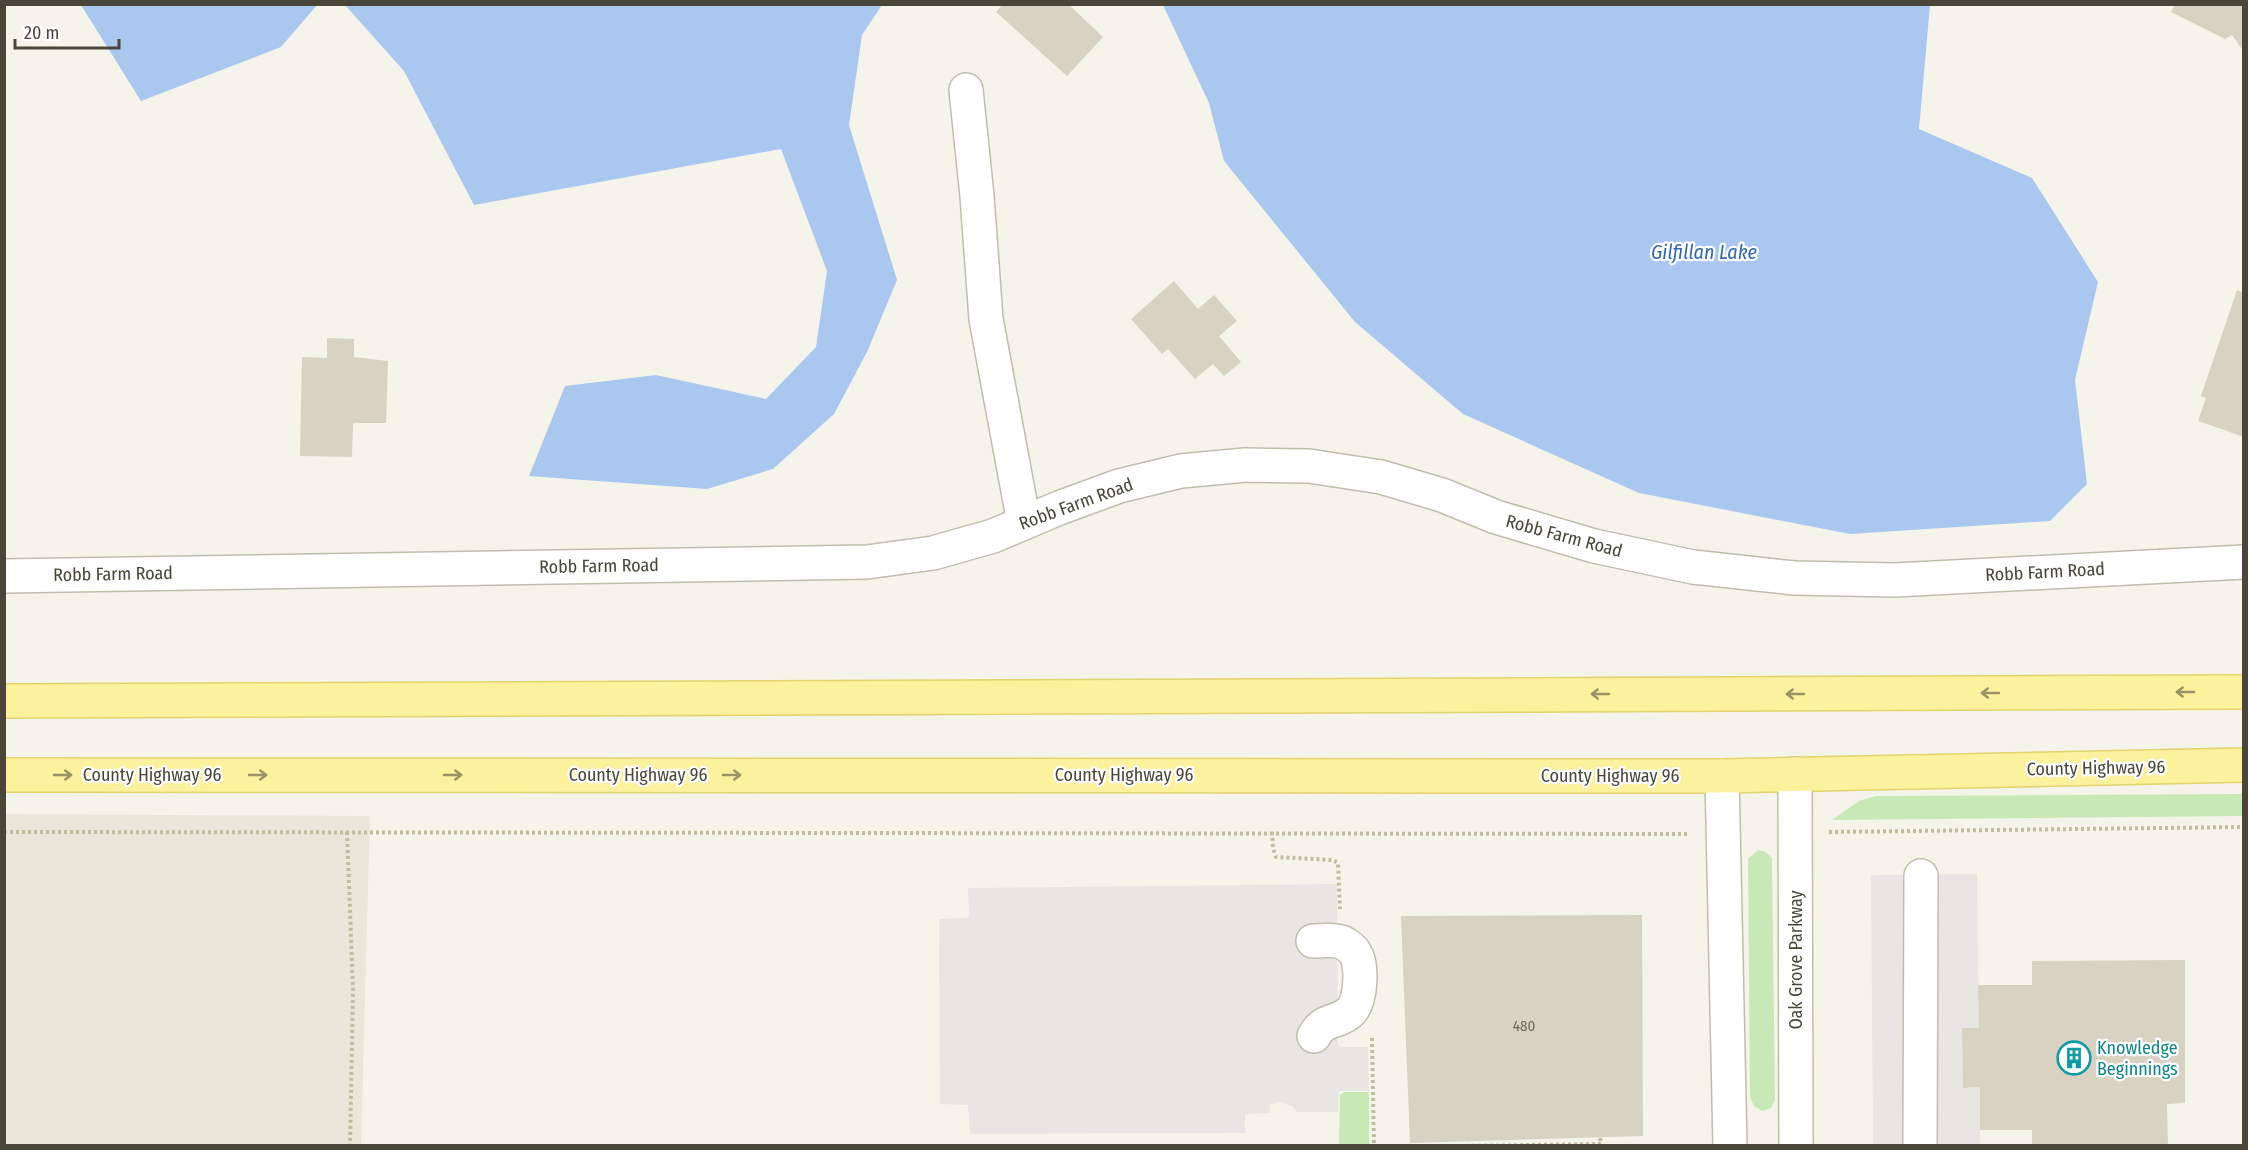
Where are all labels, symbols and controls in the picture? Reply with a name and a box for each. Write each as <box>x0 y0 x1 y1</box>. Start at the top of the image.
scale bar <box>15 12 118 50</box>
text: 20 m <box>24 22 59 44</box>
water label: Gilfillan Lake <box>1651 240 1758 264</box>
street label: Robb Farm Road <box>1016 473 1136 535</box>
street label: Robb Farm Road <box>1503 510 1625 562</box>
street label: Robb Farm Road <box>539 554 659 578</box>
street label: Robb Farm Road <box>1985 558 2105 586</box>
street label: Robb Farm Road <box>53 562 173 586</box>
one-way arrow <box>2176 686 2196 698</box>
one-way arrow <box>1981 687 2001 699</box>
one-way arrow <box>1786 688 1806 700</box>
one-way arrow <box>1591 689 1611 700</box>
street label: County Highway 96 <box>2026 756 2166 780</box>
street label: County Highway 96 <box>83 764 221 786</box>
street label: County Highway 96 <box>569 764 707 786</box>
street label: County Highway 96 <box>1055 764 1193 786</box>
street label: County Highway 96 <box>1541 765 1679 787</box>
one-way arrow <box>52 769 72 781</box>
one-way arrow <box>247 769 267 781</box>
one-way arrow <box>442 769 462 781</box>
one-way arrow <box>721 769 741 781</box>
street label: Oak Grove Parkway <box>1785 890 1807 1030</box>
house number: 480 <box>1513 1017 1535 1035</box>
place label: Knowledge Beginnings <box>2097 1037 2178 1080</box>
building icon: Knowledge Beginnings <box>2056 1040 2092 1076</box>

